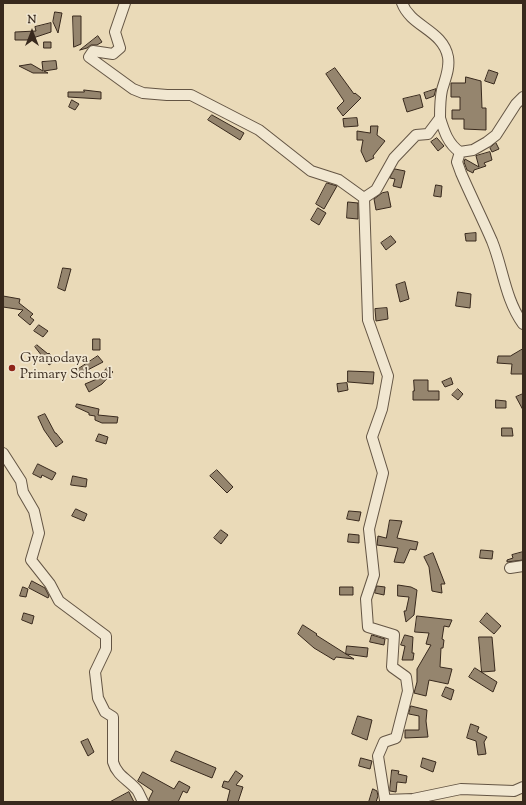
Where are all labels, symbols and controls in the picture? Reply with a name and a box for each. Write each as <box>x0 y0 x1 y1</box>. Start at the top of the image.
north arrow <box>12 12 52 52</box>
text: N <box>28 12 36 28</box>
place label: Gyanodaya Primary School <box>20 352 112 384</box>
marker: Gyanodaya Primary School <box>7 363 17 373</box>

